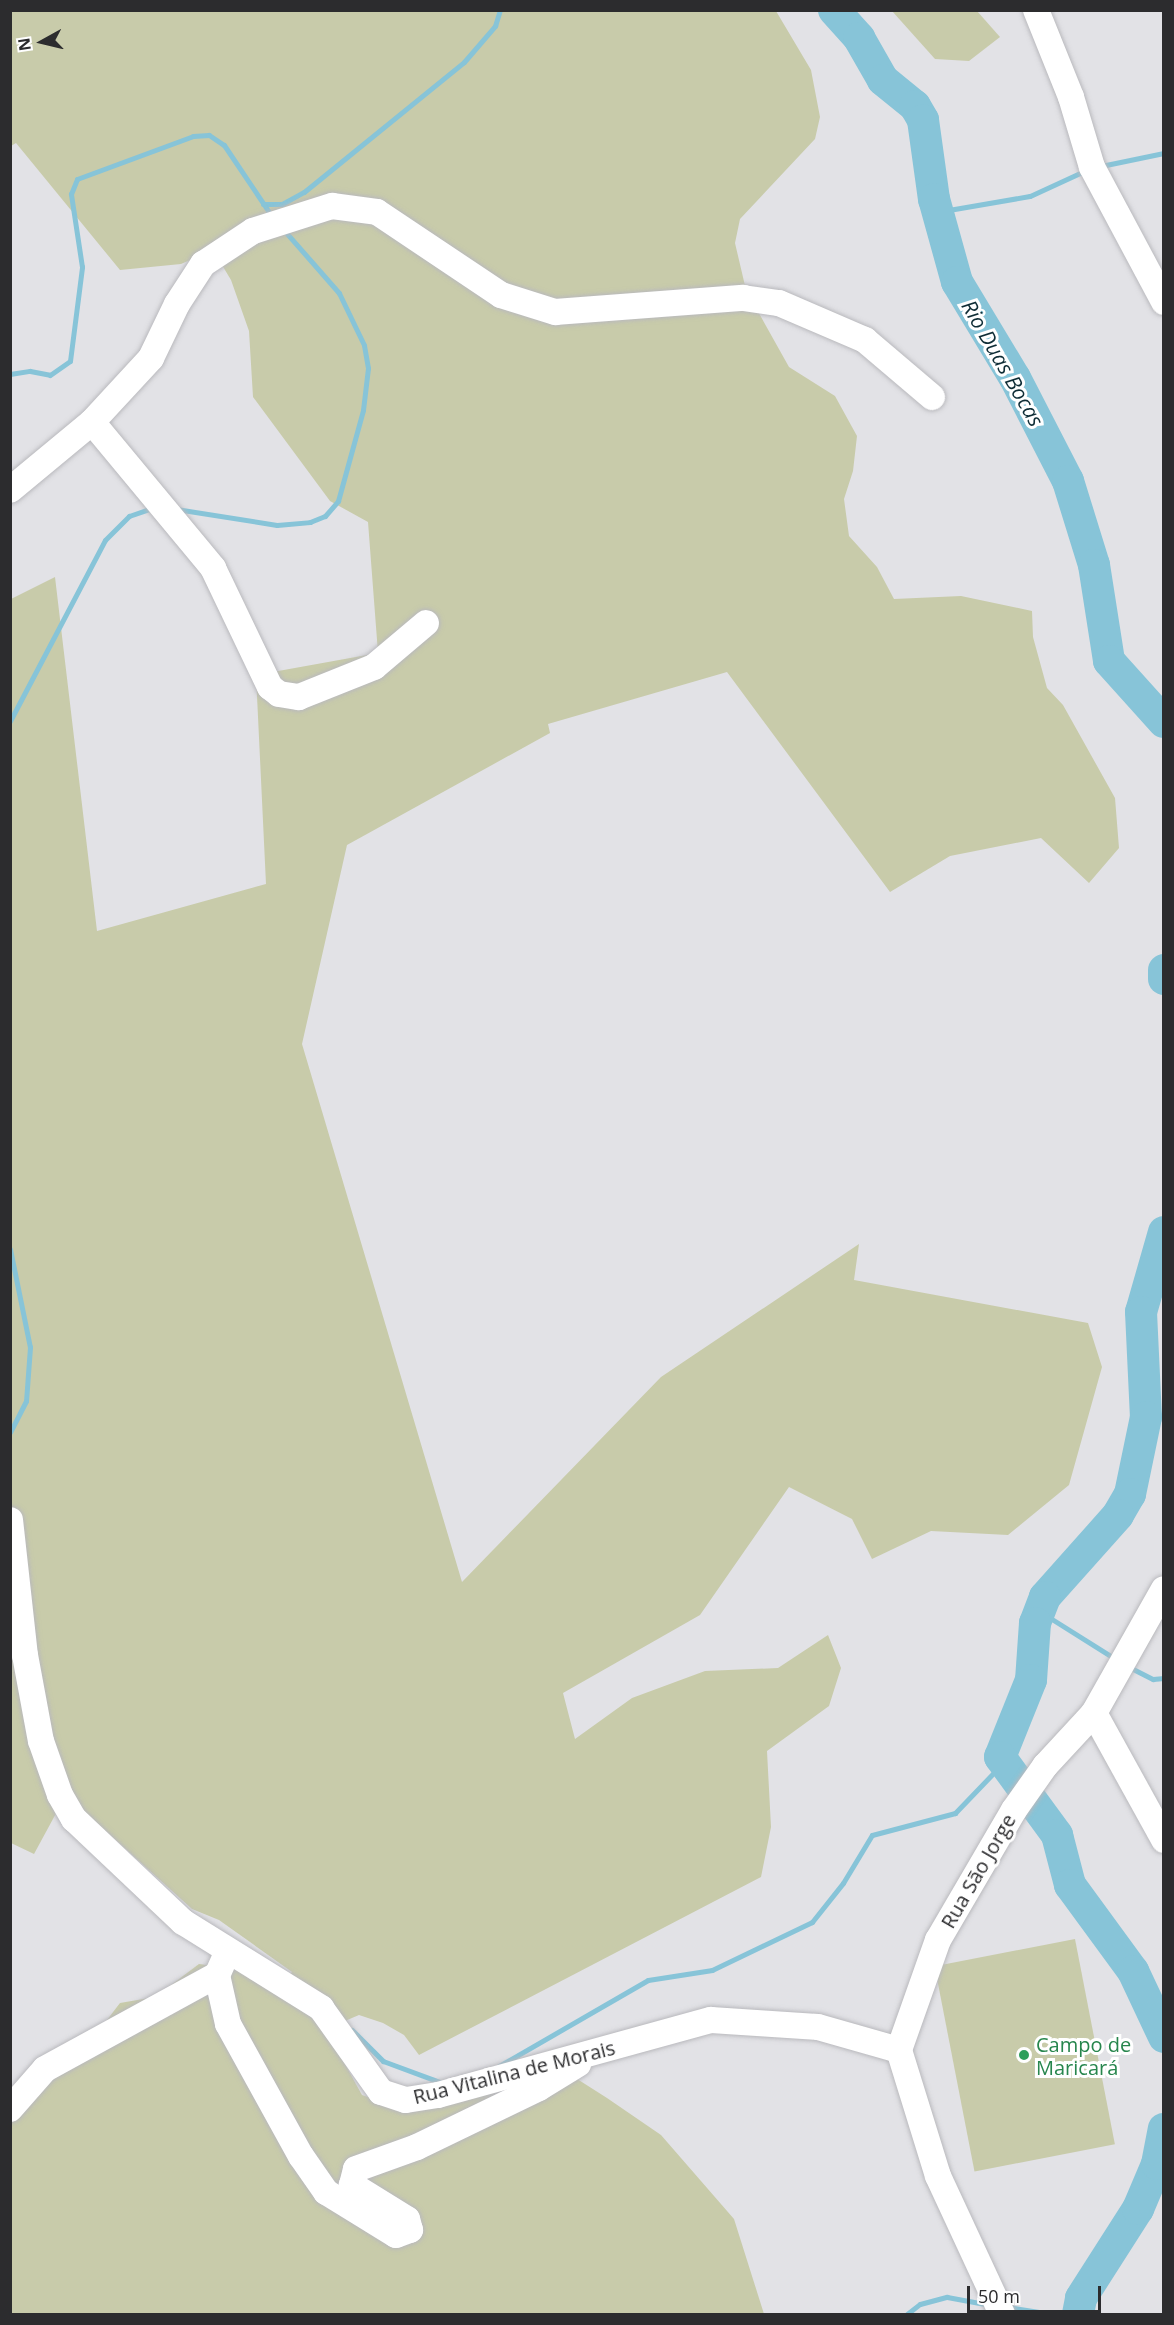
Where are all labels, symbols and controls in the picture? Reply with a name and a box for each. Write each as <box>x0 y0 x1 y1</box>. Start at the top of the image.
north arrow <box>12 12 72 72</box>
text: N <box>12 37 36 52</box>
water label: Rio Duas Bocas <box>957 295 1049 431</box>
street label: Rua São Jorge <box>936 1810 1020 1932</box>
place label: Campo de Maricará <box>1036 2032 1131 2079</box>
street label: Rua Vitalina de Morais <box>410 2035 618 2109</box>
marker: Campo de Maricará <box>1017 2048 1031 2062</box>
scale bar <box>970 2274 1104 2312</box>
text: 50 m <box>978 2284 1020 2308</box>

